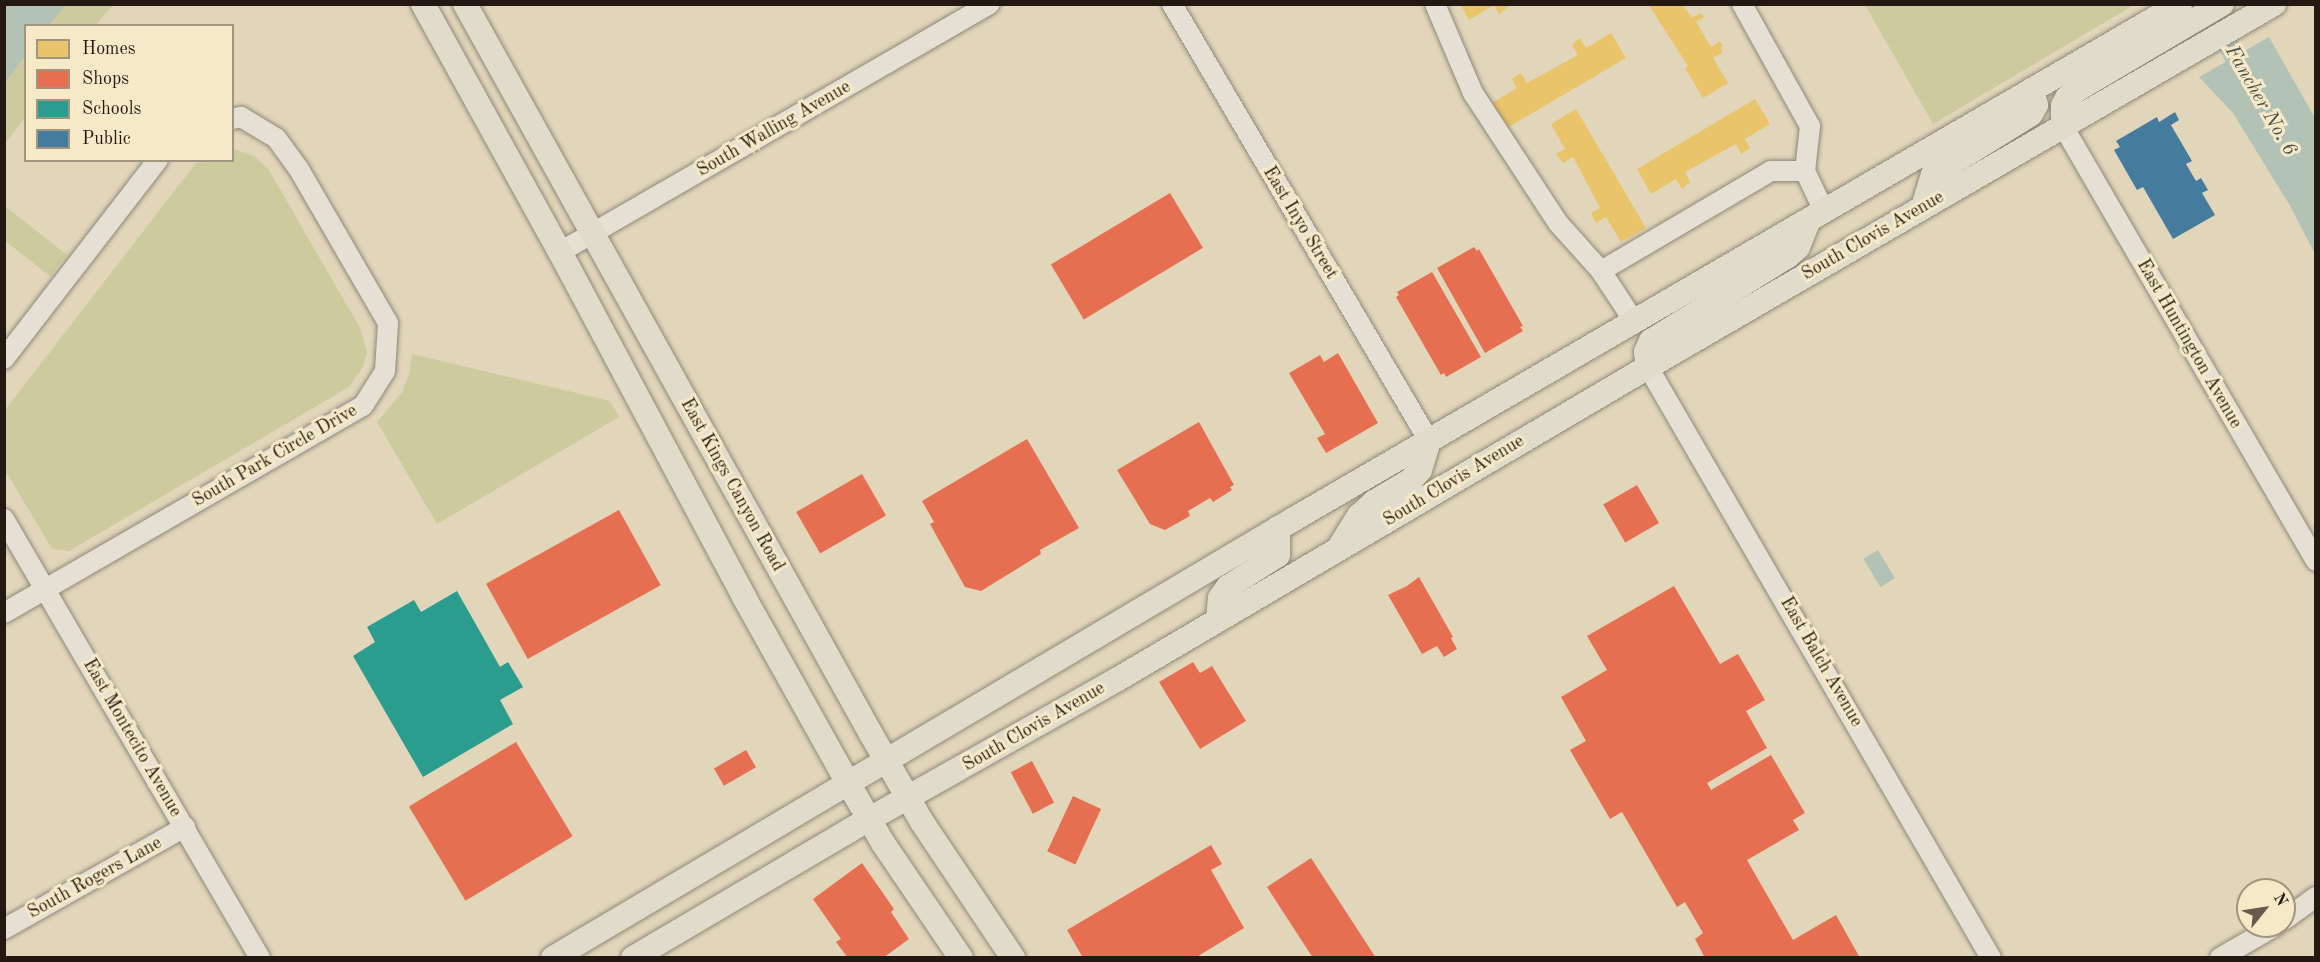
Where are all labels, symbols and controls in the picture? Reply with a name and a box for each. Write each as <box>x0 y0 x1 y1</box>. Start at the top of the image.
legend <box>24 24 234 162</box>
text: Homes <box>82 40 136 58</box>
water label: Fancher No. 6 <box>2219 42 2301 160</box>
text: Shops <box>82 70 129 88</box>
street label: South Walling Avenue <box>693 76 855 182</box>
text: Schools <box>82 100 141 118</box>
text: Public <box>82 130 131 148</box>
street label: East Inyo Street <box>1258 163 1342 283</box>
street label: South Clovis Avenue <box>1798 187 1948 285</box>
street label: East Huntington Avenue <box>2132 256 2246 432</box>
street label: East Kings Canyon Road <box>675 395 789 575</box>
street label: South Park Circle Drive <box>189 400 361 512</box>
street label: South Clovis Avenue <box>1380 430 1528 532</box>
street label: East Balch Avenue <box>1775 593 1867 731</box>
street label: East Montecito Avenue <box>78 655 186 821</box>
street label: South Clovis Avenue <box>959 678 1109 776</box>
street label: South Rogers Lane <box>24 832 166 924</box>
north arrow <box>2236 878 2296 938</box>
text: N <box>2270 891 2290 909</box>

